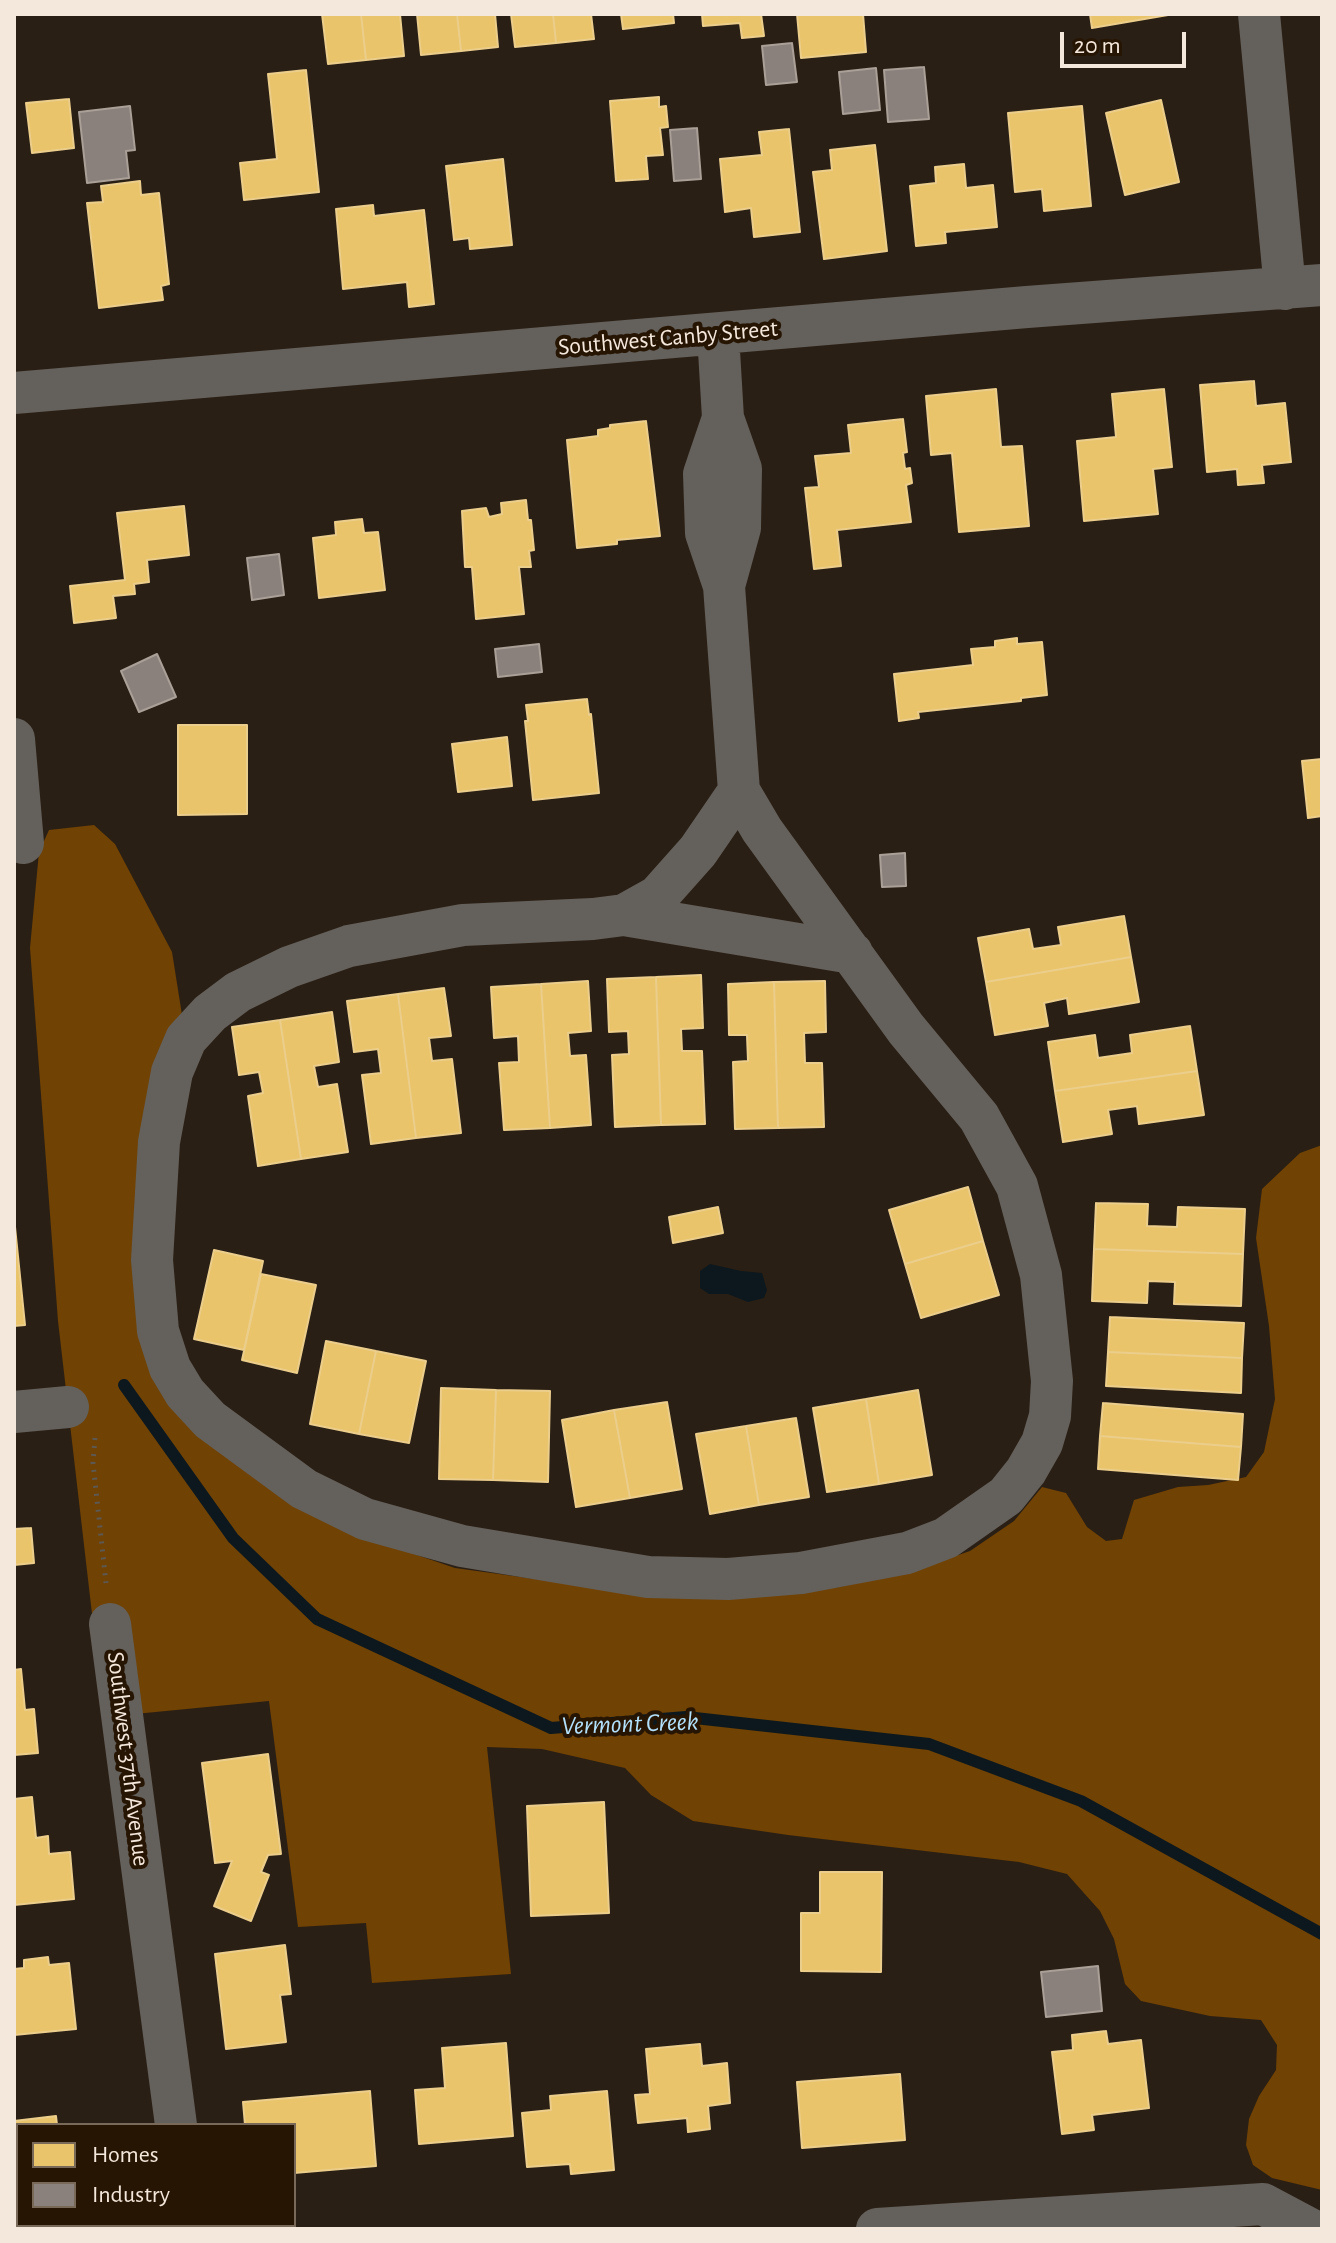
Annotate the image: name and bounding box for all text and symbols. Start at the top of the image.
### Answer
scale bar [1064,16,1190,66]
text: 20 m [1074,34,1121,58]
street label: Southwest Canby Street [557,314,779,362]
street label: Southwest 37th Avenue [101,1650,155,1868]
water label: Vermont Creek [561,1706,699,1742]
legend [16,2123,296,2227]
text: Homes [92,2143,159,2167]
text: Industry [92,2183,170,2207]

